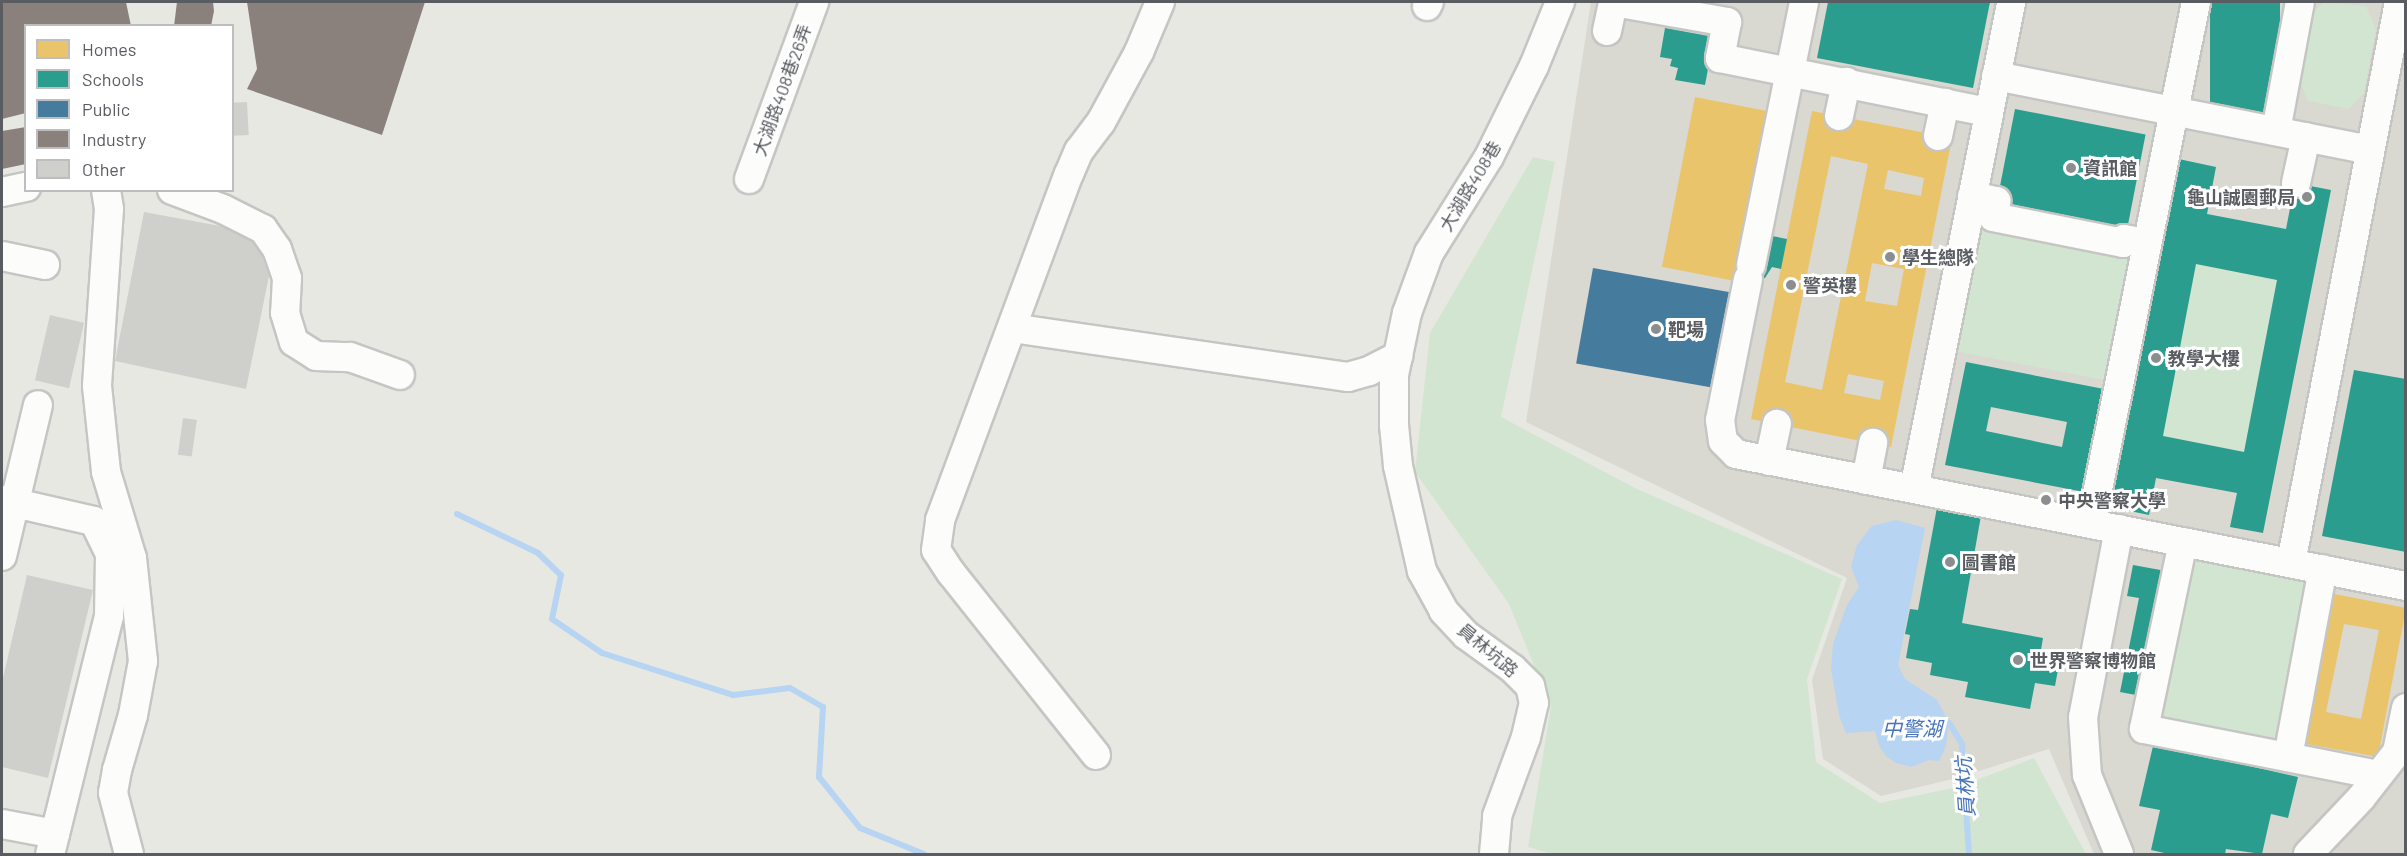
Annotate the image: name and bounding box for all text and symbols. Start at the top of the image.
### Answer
street label: 大湖路408巷26弄 [748,21,816,159]
legend [24,24,234,192]
text: Homes [82,38,136,60]
text: Schools [82,68,144,90]
text: Public [82,98,130,120]
text: Industry [82,128,146,150]
street label: 大湖路408巷 [1435,137,1505,235]
place label: 資訊館 [2083,157,2137,179]
text: Other [82,158,125,180]
marker: 資訊館 [2064,161,2078,175]
place label: 龜山誠園郵局 [2187,186,2295,208]
marker: 龜山誠園郵局 [2300,190,2314,204]
place label: 學生總隊 [1902,246,1974,268]
marker: 學生總隊 [1883,250,1897,264]
place label: 警英樓 [1803,274,1857,296]
marker: 警英樓 [1784,278,1798,292]
place label: 靶場 [1668,318,1704,340]
marker: 靶場 [1649,322,1663,336]
place label: 教學大樓 [2168,347,2240,369]
marker: 教學大樓 [2149,351,2163,365]
place label: 中央警察大學 [2058,489,2166,511]
marker: 中央警察大學 [2039,493,2053,507]
place label: 圖書館 [1962,551,2016,573]
marker: 圖書館 [1943,555,1957,569]
street label: 員林坑路 [1453,619,1523,681]
place label: 世界警察博物館 [2030,649,2156,671]
marker: 世界警察博物館 [2011,653,2025,667]
water label: 中警湖 [1882,716,1942,740]
water label: 員林坑 [1951,756,1979,818]

